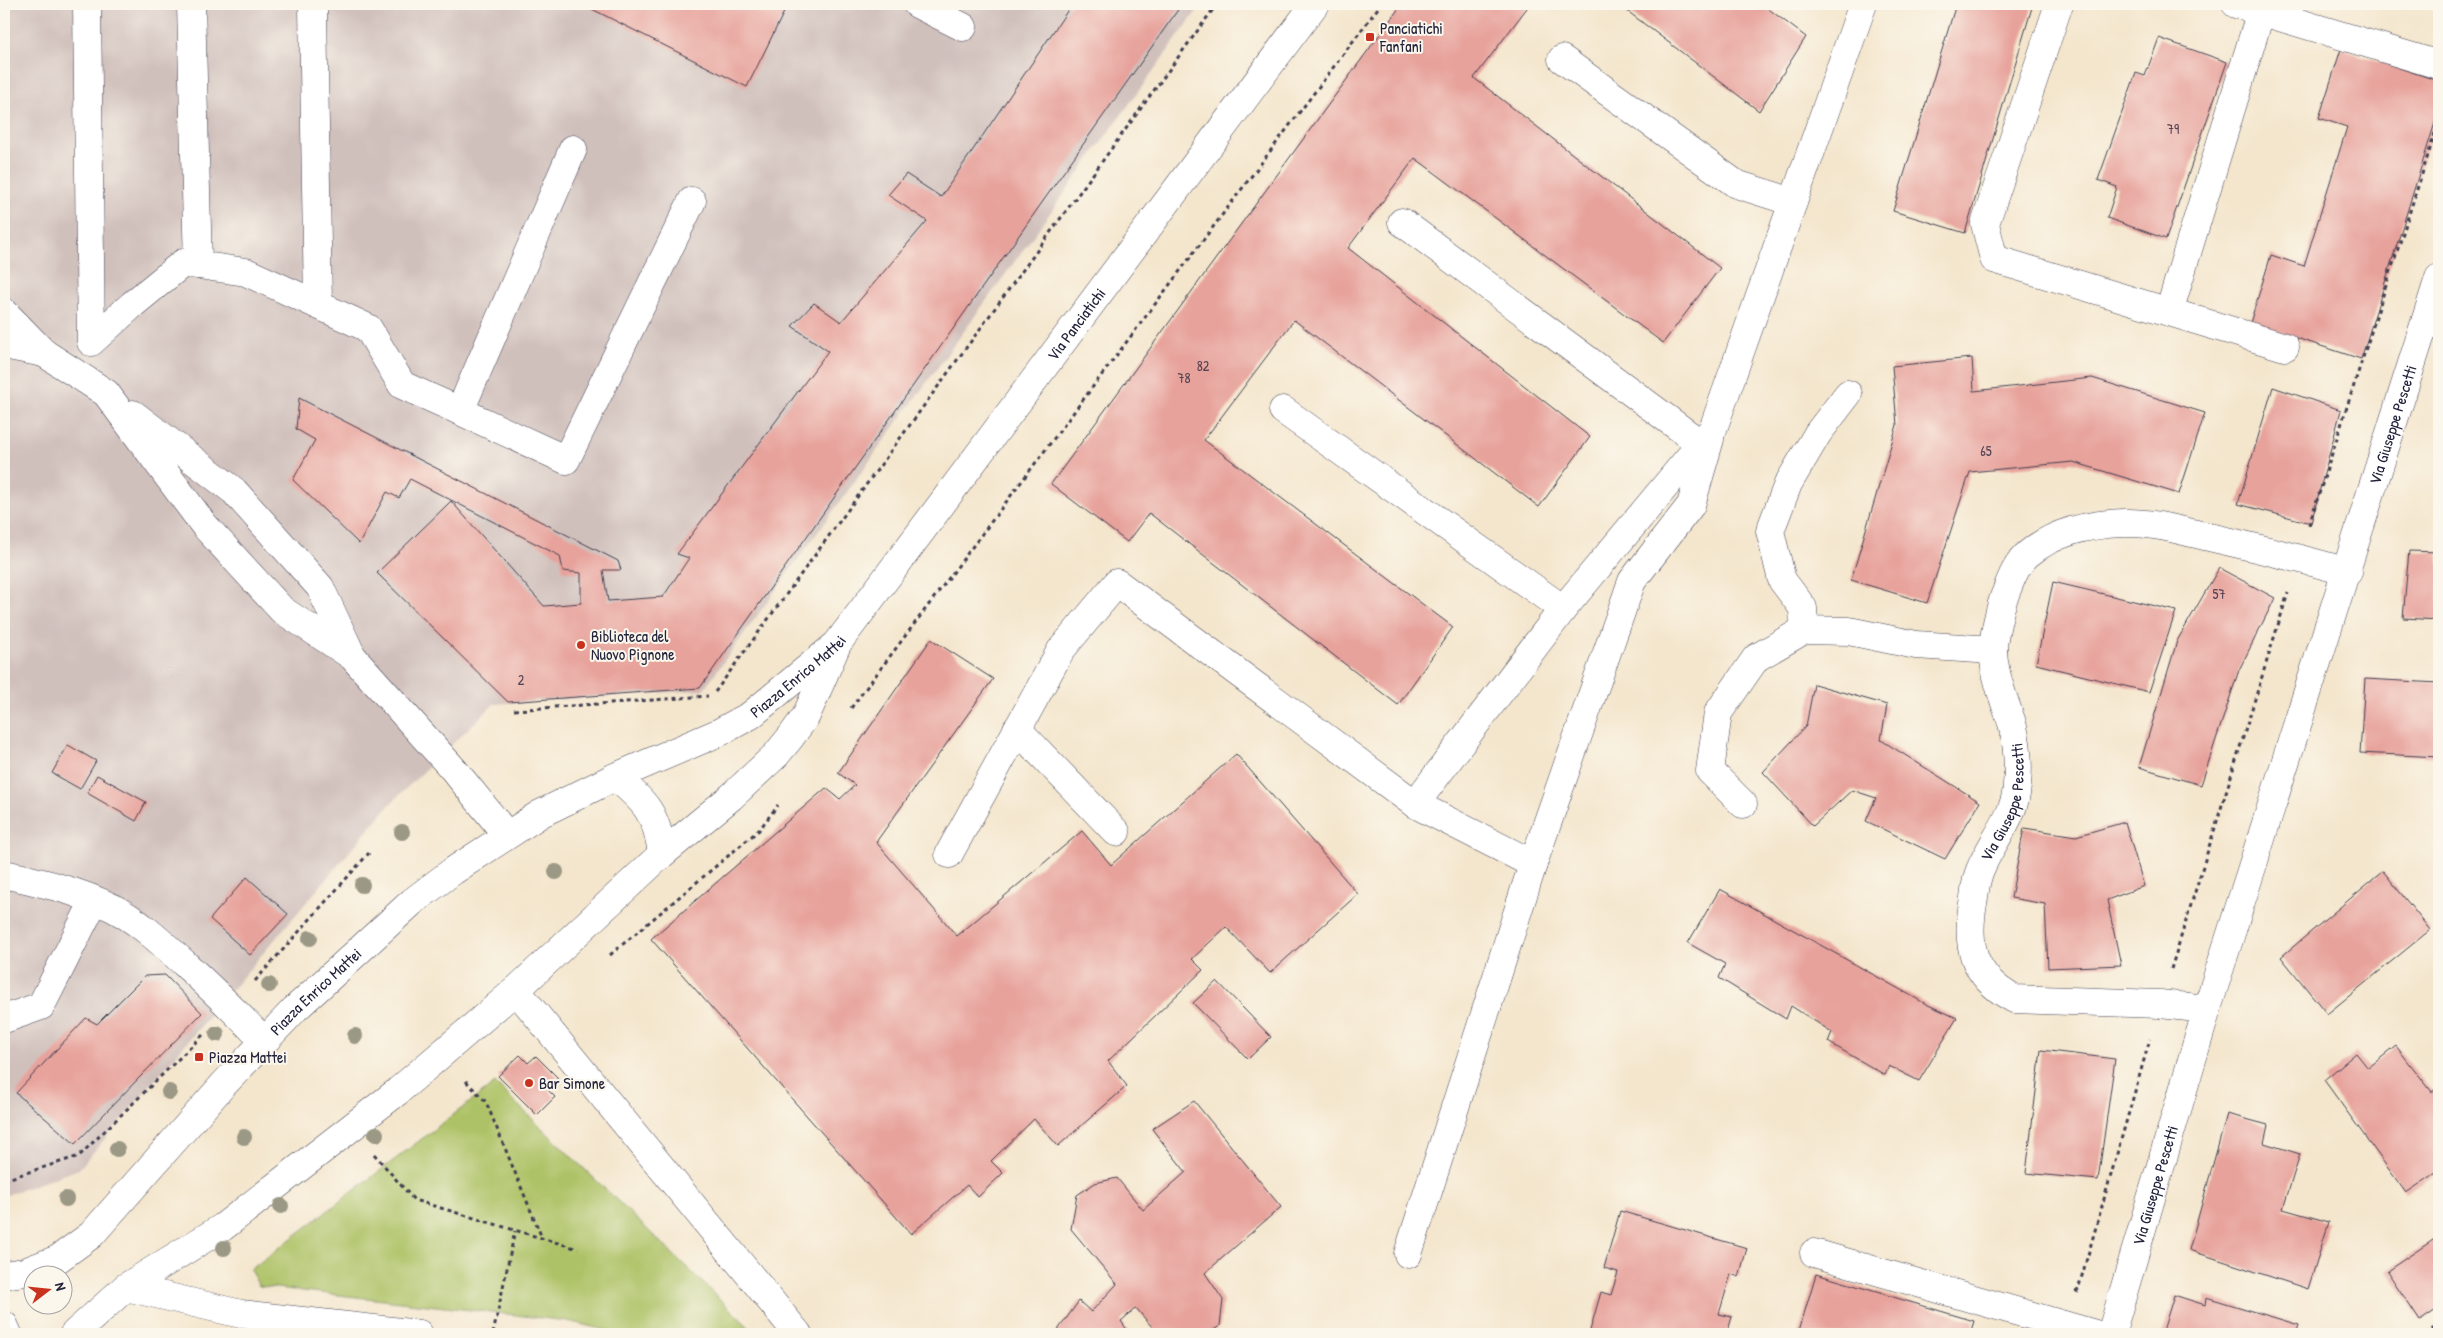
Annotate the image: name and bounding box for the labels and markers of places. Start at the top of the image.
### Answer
place label: Panciatichi Fanfani [1379,17,1443,57]
marker: Panciatichi Fanfani [1364,31,1376,43]
place label: Biblioteca del Nuovo Pignone [591,625,675,665]
marker: Biblioteca del Nuovo Pignone [575,639,587,651]
place label: Piazza Mattei [209,1046,287,1068]
marker: Piazza Mattei [193,1051,205,1063]
place label: Bar Simone [539,1072,606,1094]
marker: Bar Simone [523,1077,535,1089]

